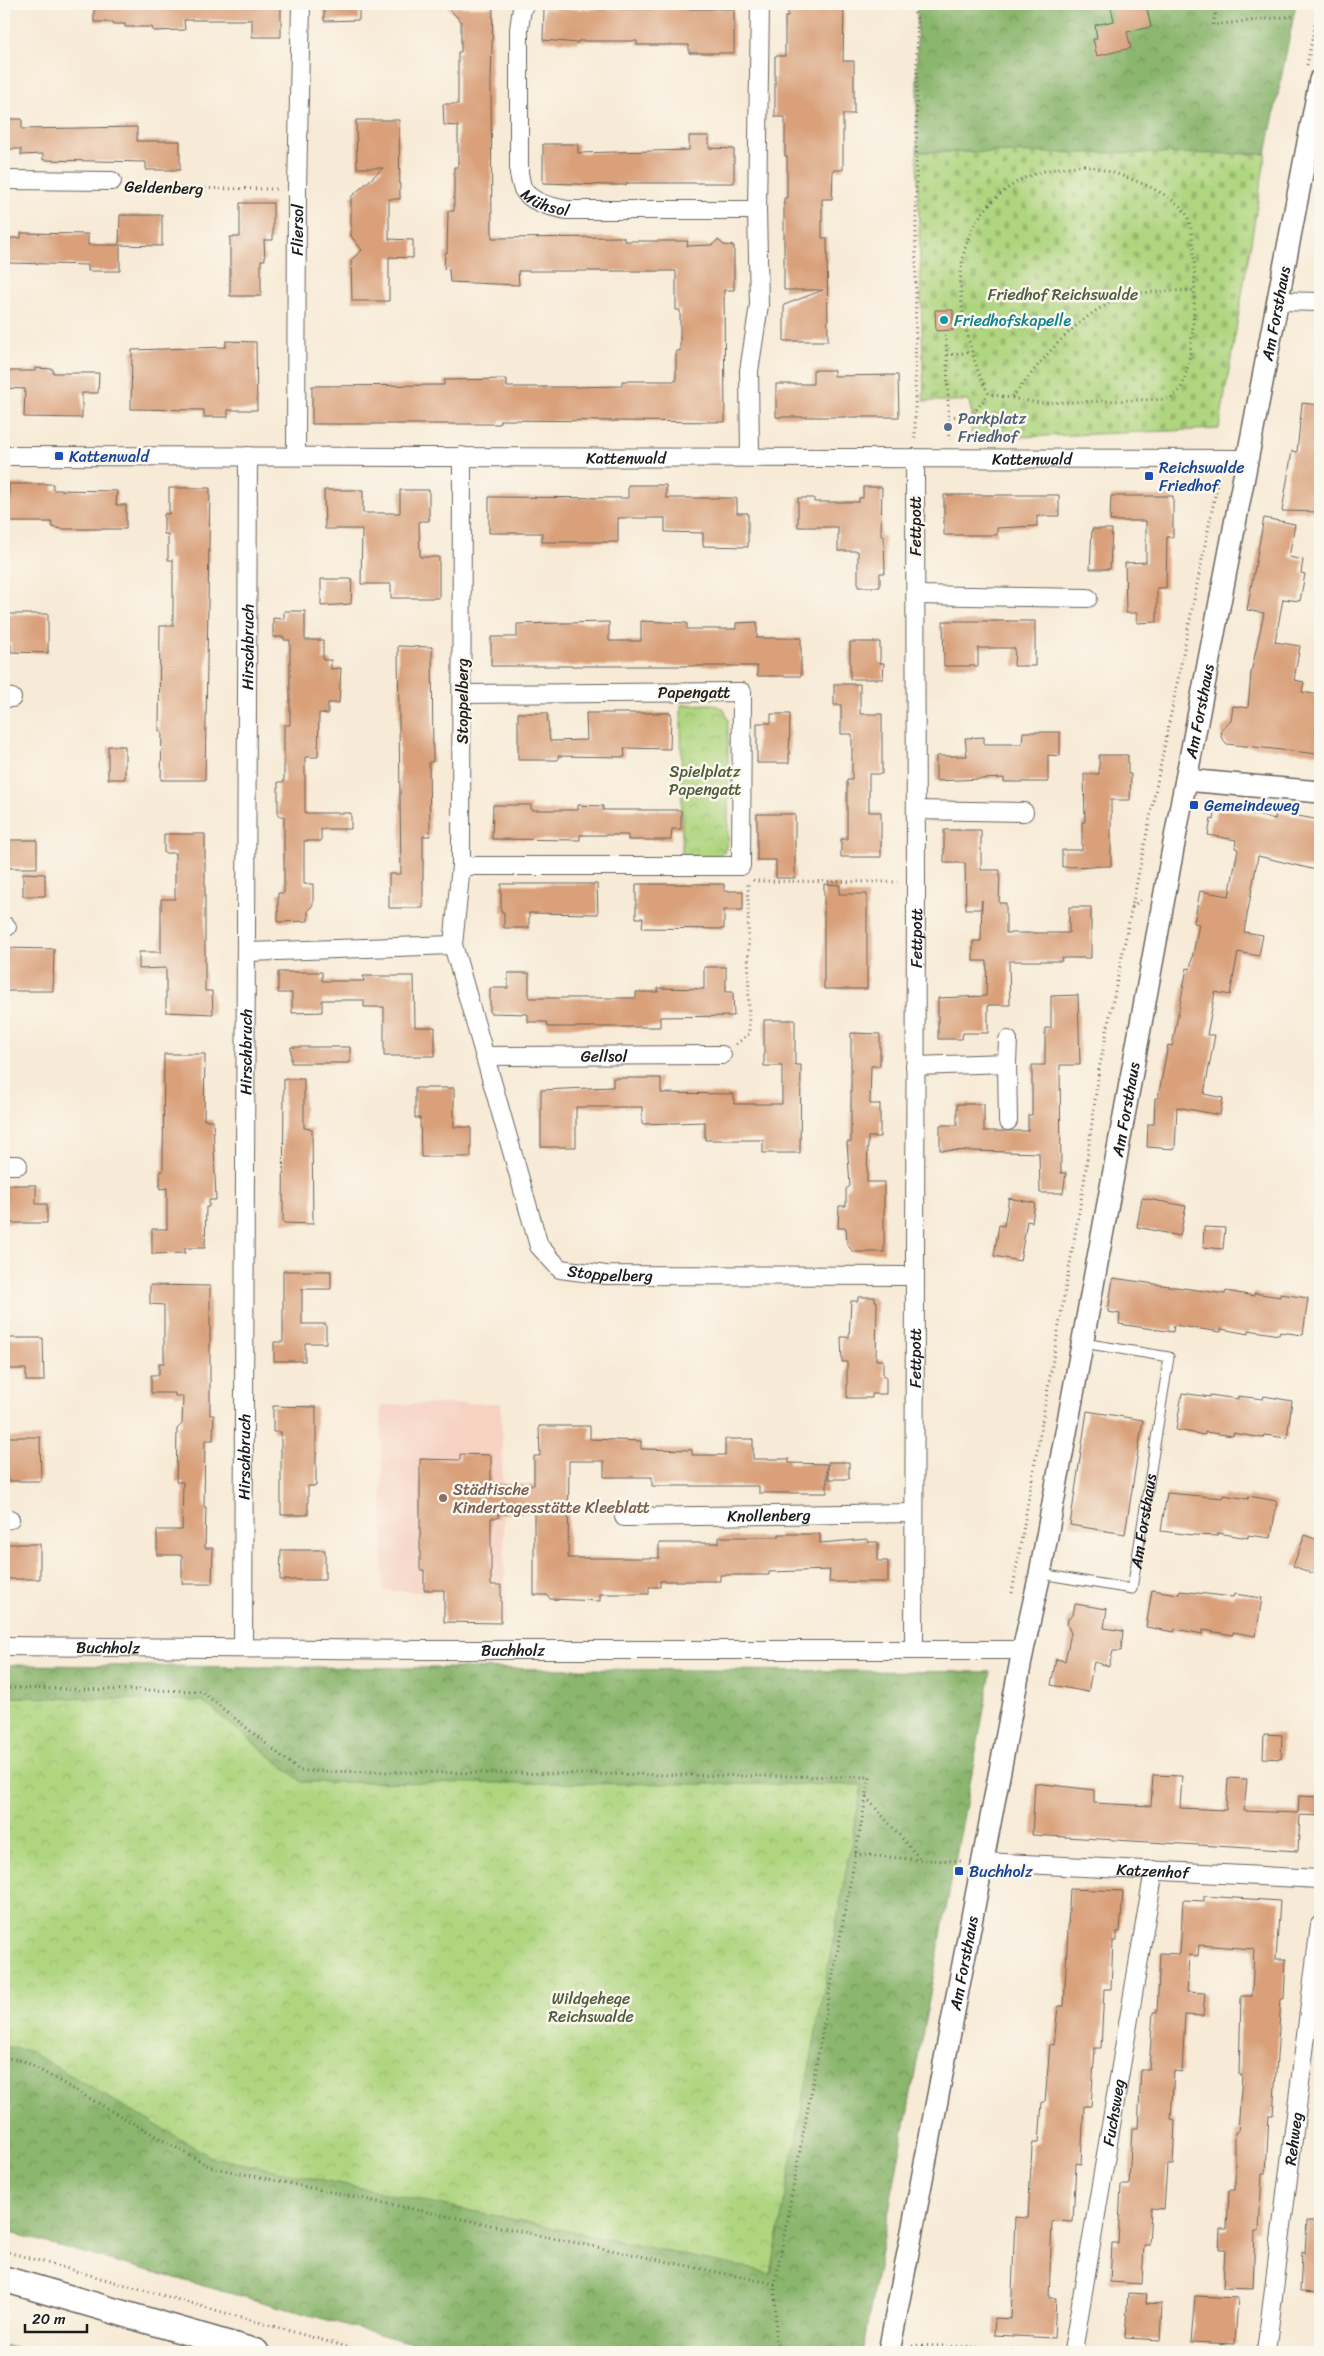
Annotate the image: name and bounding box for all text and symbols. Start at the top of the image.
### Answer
street label: Geldenberg [124,172,204,203]
street label: Mühsol [514,181,572,225]
street label: Fliersol [283,204,312,256]
street label: Am Forsthaus [1252,263,1299,364]
park label: Friedhof Reichswalde [988,280,1138,309]
place label: Friedhofskapelle [954,306,1071,335]
marker: Friedhofskapelle [938,314,950,326]
place label: Parkplatz Friedhof [958,404,1027,451]
marker: Parkplatz Friedhof [942,421,954,433]
place label: Kattenwald [69,442,150,471]
street label: Kattenwald [586,443,668,473]
street label: Kattenwald [992,444,1074,474]
marker: Kattenwald [53,450,65,462]
place label: Reichswalde Friedhof [1159,453,1245,500]
marker: Reichswalde Friedhof [1143,470,1155,482]
street label: Fettpott [901,496,930,556]
street label: Hirschbruch [233,604,262,690]
street label: Stoppelberg [448,658,477,744]
street label: Am Forsthaus [1176,661,1223,762]
street label: Papengatt [658,678,730,707]
park label: Spielplatz Papengatt [669,757,741,804]
place label: Gemeindeweg [1204,791,1300,820]
marker: Gemeindeweg [1188,799,1200,811]
street label: Fettpott [902,908,931,968]
street label: Hirschbruch [231,1009,261,1095]
street label: Gellsol [581,1041,628,1071]
street label: Am Forsthaus [1103,1059,1149,1160]
street label: Stoppelberg [565,1256,653,1290]
street label: Fettpott [901,1328,930,1388]
street label: Hirschbruch [230,1414,259,1500]
street label: Am Forsthaus [1121,1471,1165,1572]
place label: Städtische Kindertagesstätte Kleeblatt [453,1475,650,1522]
marker: Städtische Kindertagesstätte Kleeblatt [437,1492,449,1504]
street label: Knollenberg [727,1500,811,1531]
street label: Buchholz [76,1633,140,1662]
street label: Buchholz [481,1636,545,1665]
street label: Katzenhof [1116,1855,1192,1887]
place label: Buchholz [969,1857,1033,1886]
marker: Buchholz [953,1865,965,1877]
street label: Am Forsthaus [940,1913,987,2014]
park label: Wildgehege Reichswalde [548,1984,634,2031]
street label: Fuchsweg [1094,2077,1134,2148]
street label: Rehweg [1276,2110,1311,2167]
scale bar [25,2301,88,2333]
text: 20 m [32,2306,66,2332]

